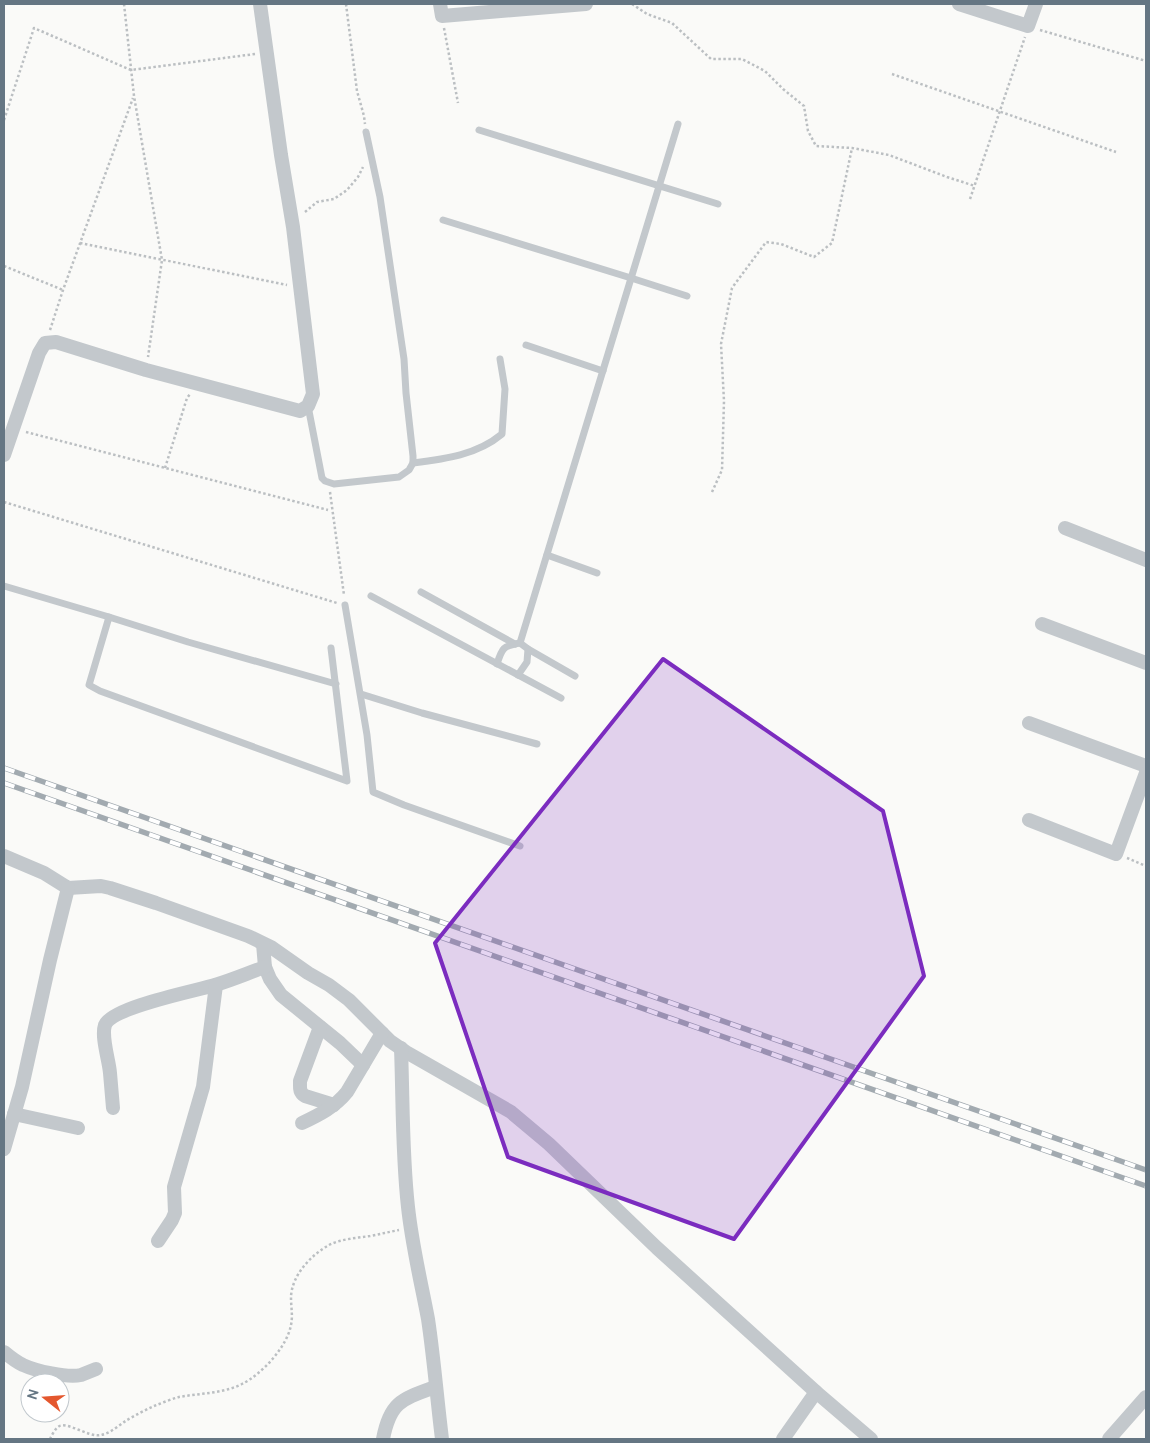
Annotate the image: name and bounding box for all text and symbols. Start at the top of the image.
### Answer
north arrow [20,1373,70,1423]
text: N [24,1387,44,1402]

